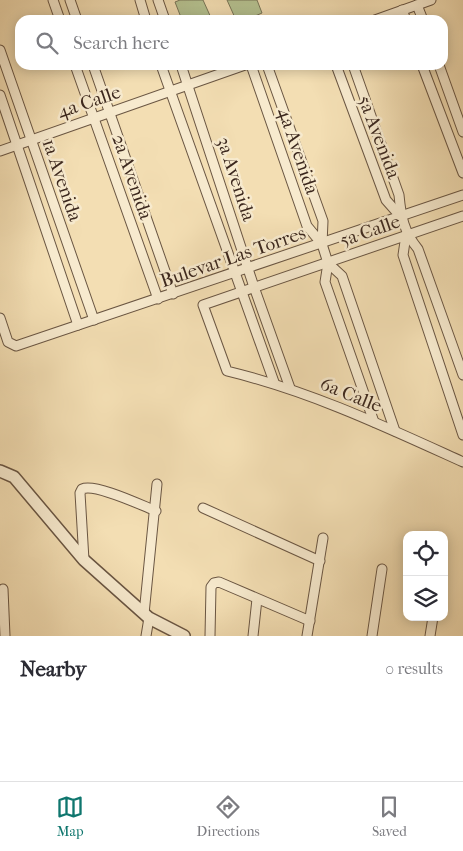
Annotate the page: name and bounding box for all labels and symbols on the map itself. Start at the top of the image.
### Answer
street label: 4a Calle [54,81,124,123]
street label: 5a Avenida [353,92,405,182]
street label: 4a Avenida [273,105,323,197]
street label: 2a Avenida [107,131,157,223]
street label: 3a Avenida [212,134,260,224]
street label: 1a Avenida [38,136,86,224]
street label: 5a Calle [337,210,403,252]
street label: Bulevar Las Torres [158,222,308,292]
street label: 6a Calle [317,373,385,417]

